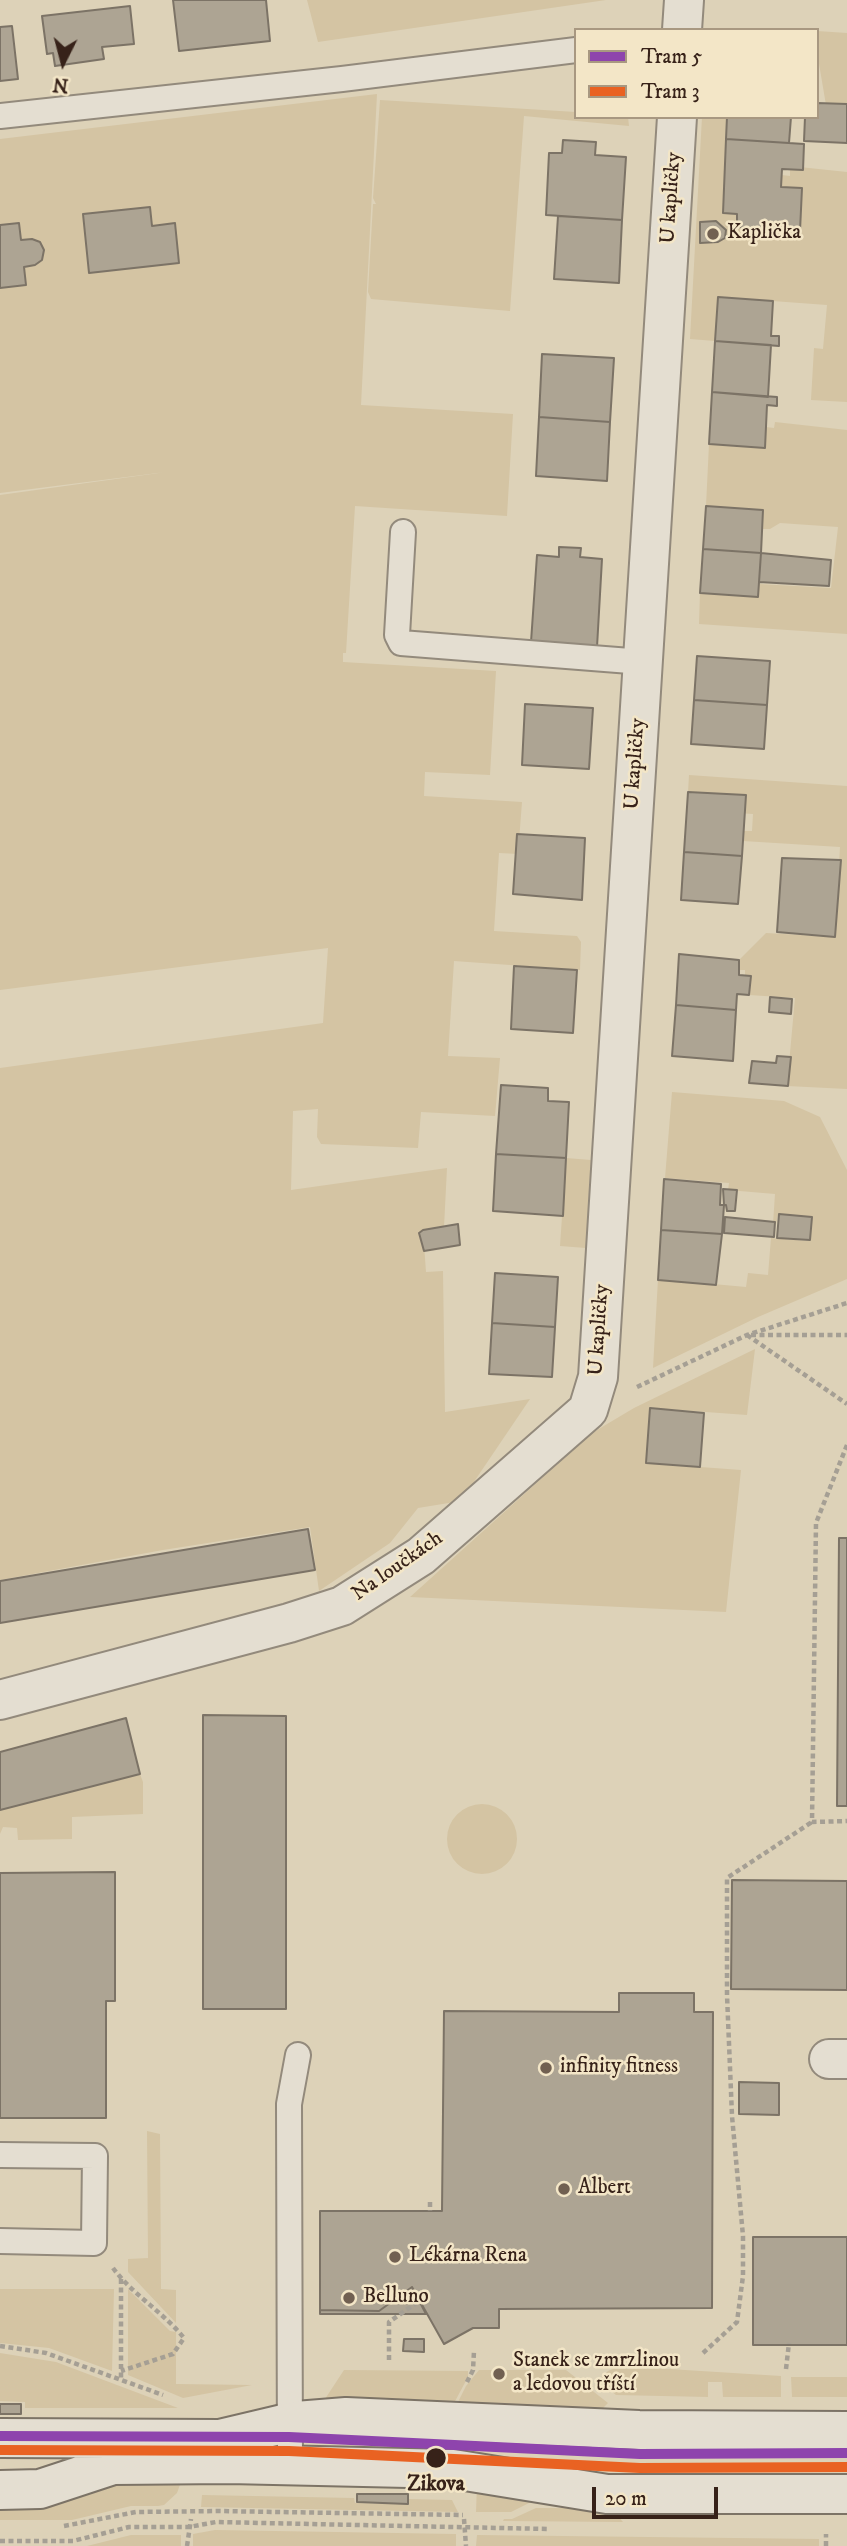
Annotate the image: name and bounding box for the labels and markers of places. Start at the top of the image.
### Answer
place label: Kaplička [727,221,801,247]
marker: Kaplička [705,226,721,242]
place label: infinity fitness [560,2055,678,2081]
marker: infinity fitness [538,2060,554,2076]
place label: Albert [578,2176,631,2202]
marker: Albert [556,2181,572,2197]
place label: Lékárna Rena [409,2244,527,2270]
marker: Lékárna Rena [387,2249,403,2265]
place label: Belluno [363,2285,429,2311]
marker: Belluno [341,2290,357,2306]
place label: Stanek se zmrzlinou a ledovou tříští [513,2349,679,2399]
marker: Stanek se zmrzlinou a ledovou tříští [491,2366,507,2382]
marker: Zikova [424,2446,448,2470]
place label: Zikova [407,2473,465,2499]

